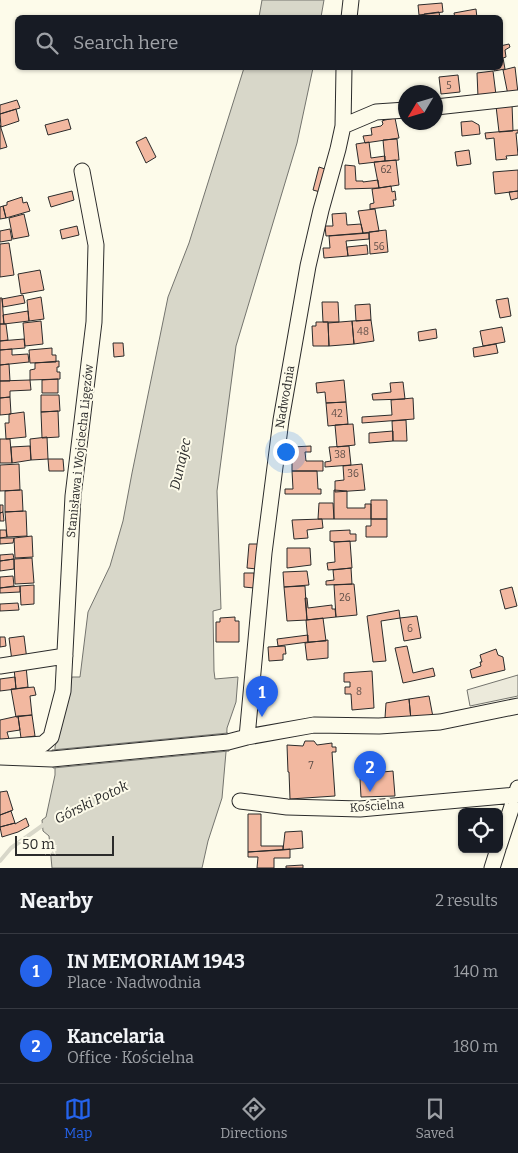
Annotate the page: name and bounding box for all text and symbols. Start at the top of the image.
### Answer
search box [15,15,503,70]
icon: search [33,29,61,57]
text: Search here [73,31,178,54]
house number: 5 [446,80,452,92]
north arrow [398,85,443,130]
house number: 62 [380,164,392,176]
house number: 56 [373,241,385,253]
house number: 48 [357,326,369,338]
street label: Stanisława i Wojciecha Ligęzów [64,363,96,539]
street label: Nadwodnia [273,364,298,430]
house number: 42 [331,408,343,420]
water label: Dunajec [166,436,195,492]
your location [273,439,299,465]
house number: 38 [334,449,346,461]
house number: 36 [347,468,359,480]
house number: 26 [339,592,351,604]
house number: 6 [407,623,413,635]
pin: 1 [246,676,278,717]
house number: 8 [356,686,362,698]
pin: 2 [354,751,386,792]
house number: 7 [308,760,314,772]
water label: Górski Potok [52,777,131,828]
street label: Kościelna [349,797,405,815]
map controls [458,808,503,853]
button: locate [458,808,503,853]
scale bar [15,833,114,856]
text: 50 m [22,836,55,853]
text: Nearby [20,888,93,914]
text: 2 results [435,891,498,910]
text: IN MEMORIAM 1943 [67,950,245,973]
text: 1 [33,962,39,981]
text: 140 m [453,962,498,981]
text: Place · Nadwodnia [67,973,201,992]
text: Kancelaria [67,1025,165,1048]
text: 2 [31,1037,41,1056]
text: 180 m [453,1037,498,1056]
text: Office · Kościelna [67,1048,194,1067]
tab: Map [64,1095,92,1142]
tab: Directions [220,1095,288,1142]
tab: Saved [416,1095,454,1142]

